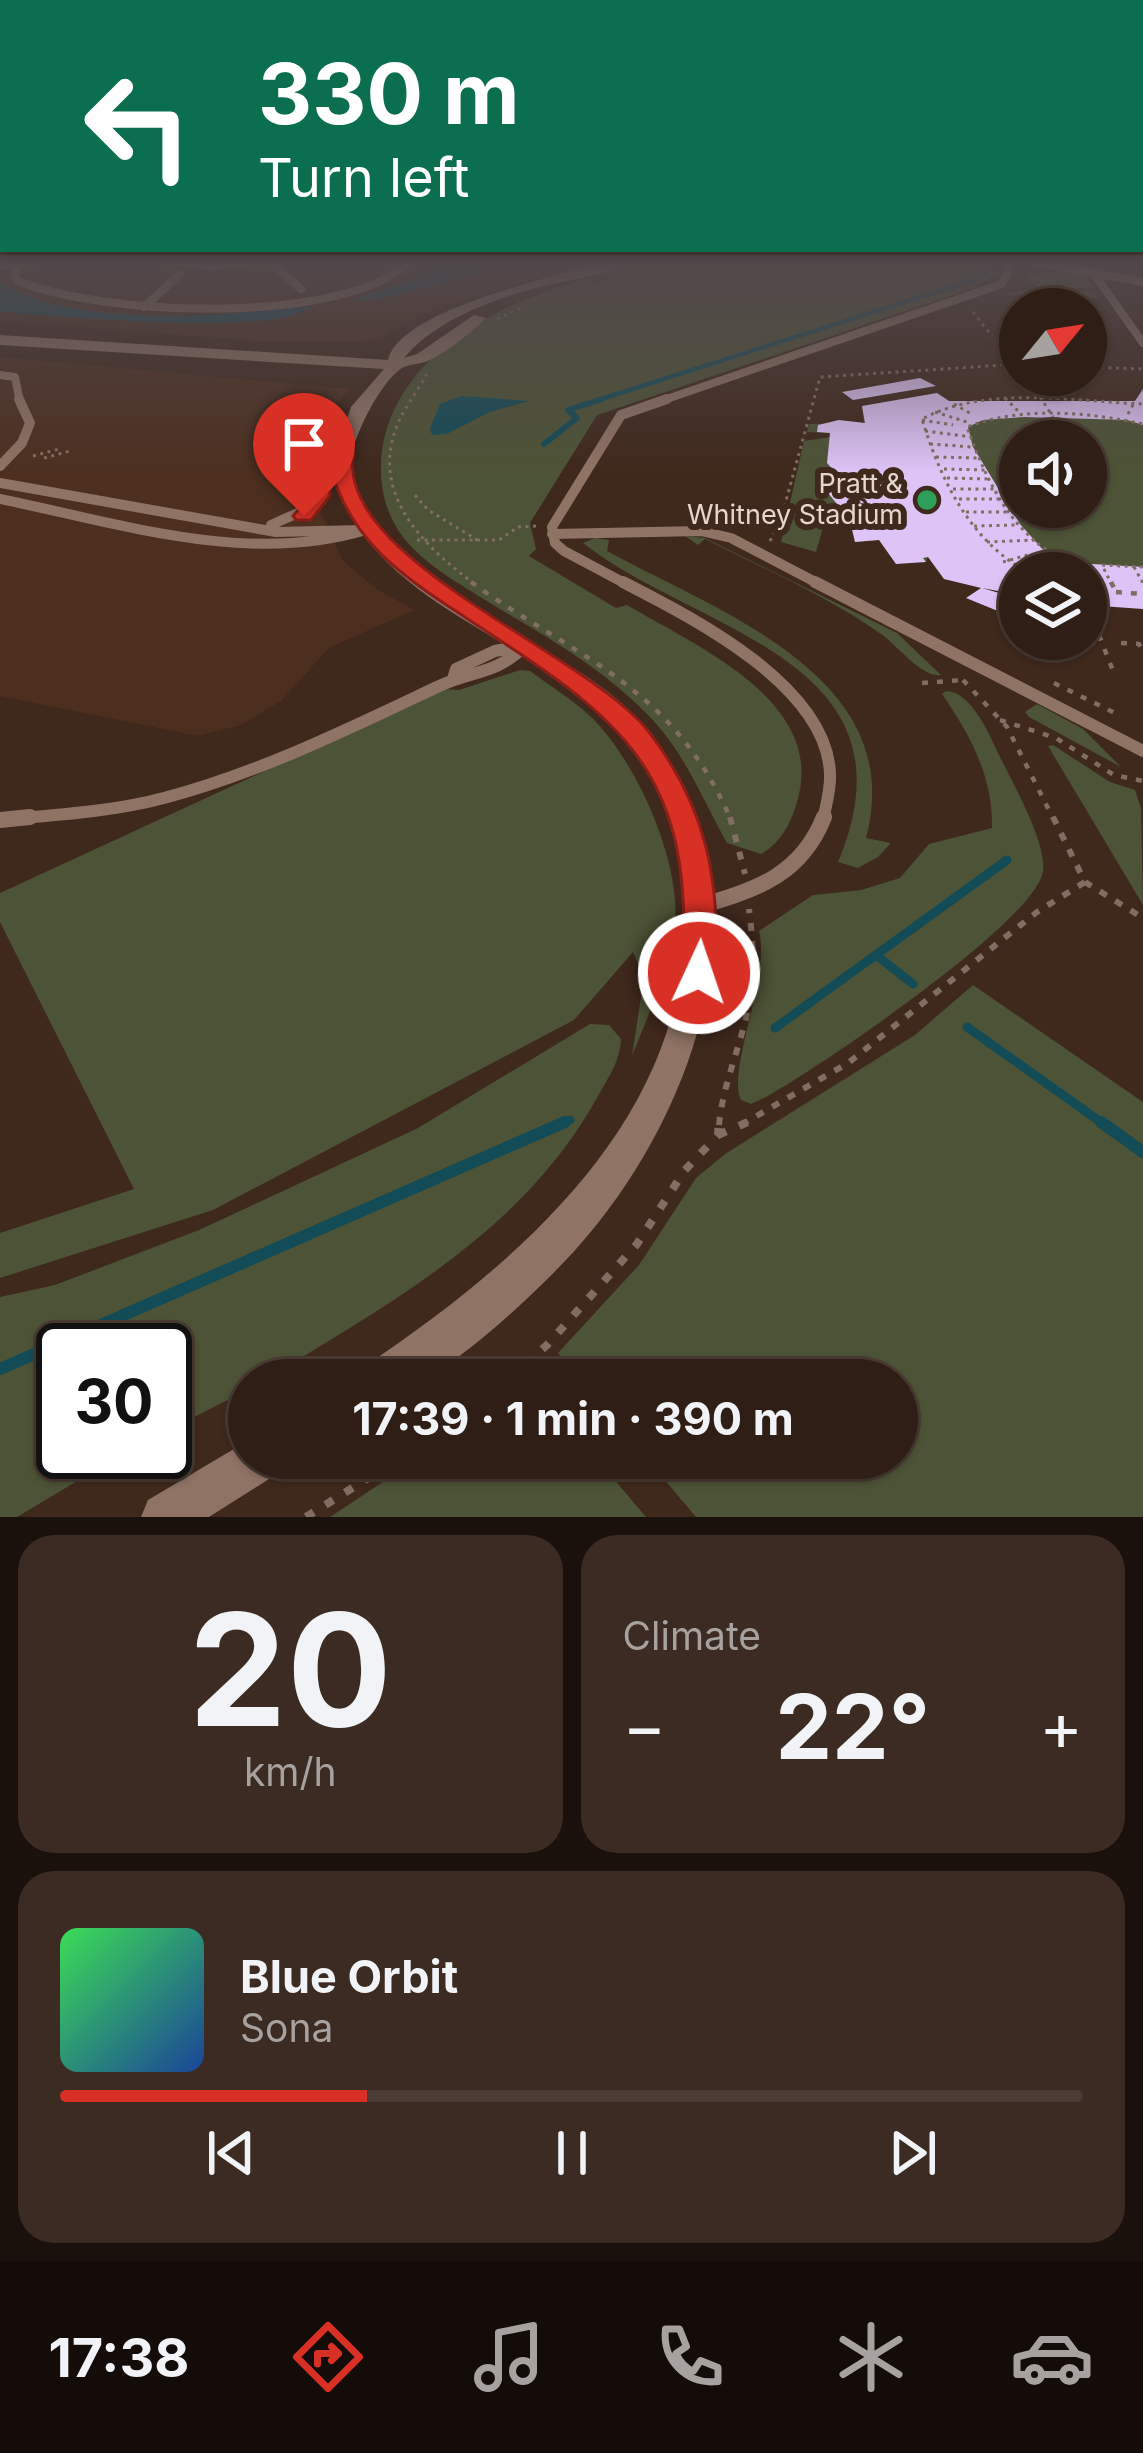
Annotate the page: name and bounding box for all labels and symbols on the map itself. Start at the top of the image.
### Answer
north arrow [999,288,1107,396]
pin [253,393,355,516]
place label: Pratt & Whitney Stadium [687,467,903,531]
marker: Pratt & Whitney Stadium [914,487,940,513]
position arrow [636,910,762,1036]
speed limit sign: 30 [36,1323,192,1479]

